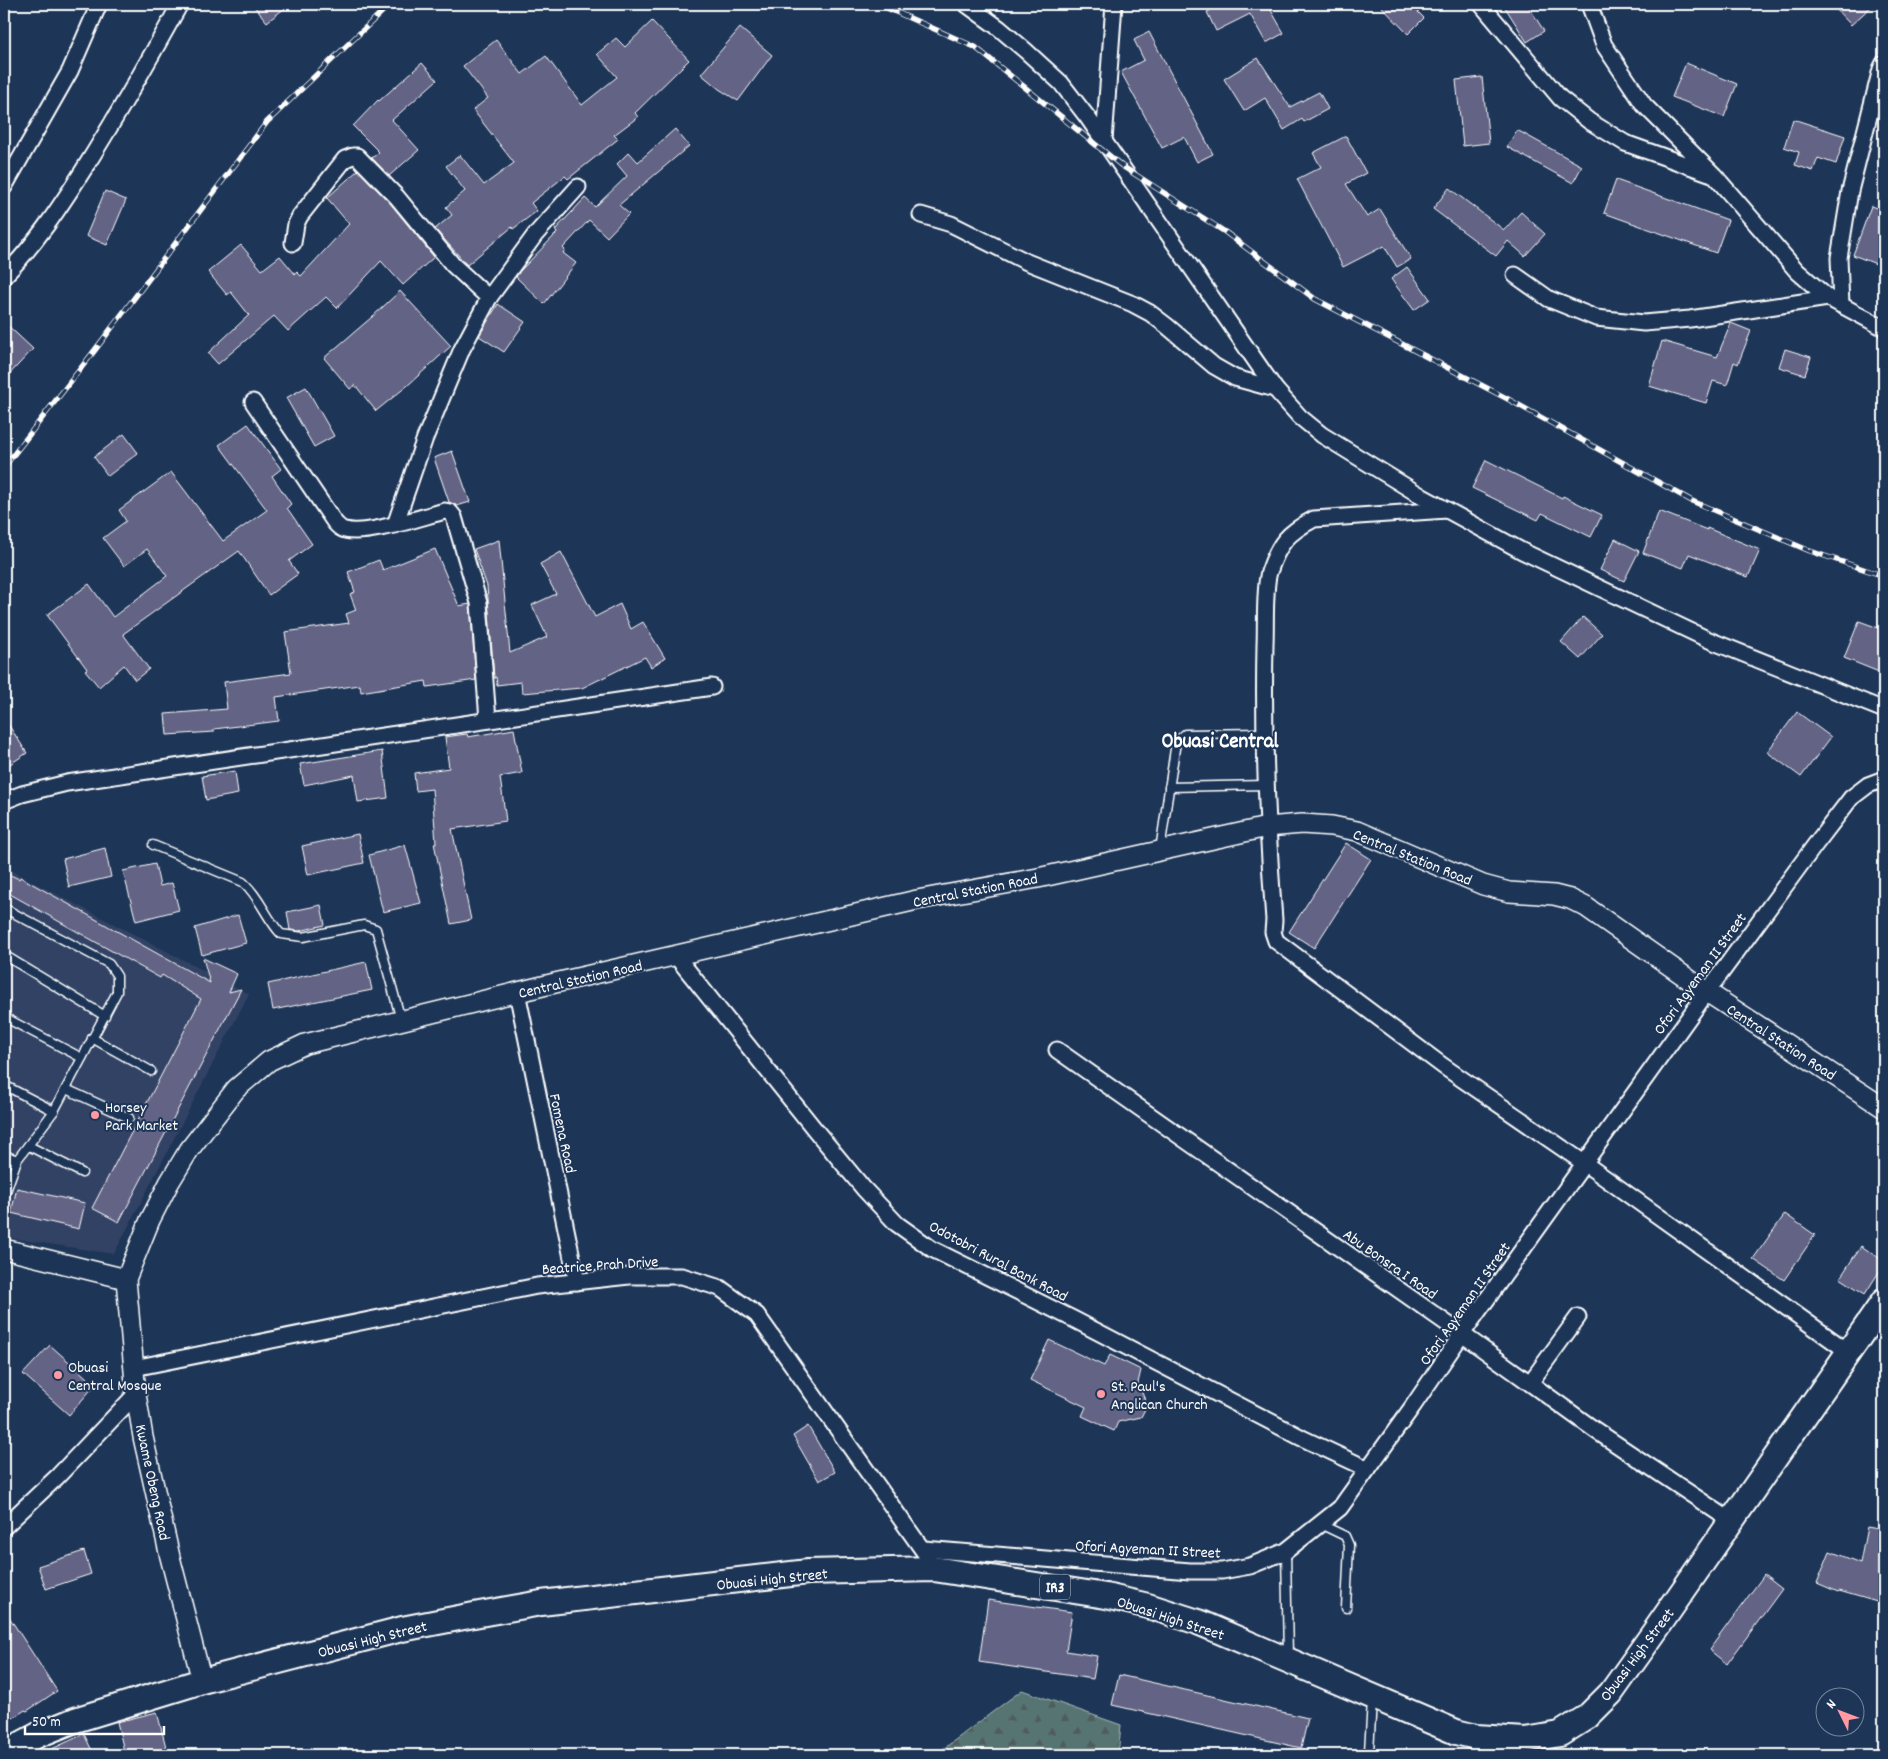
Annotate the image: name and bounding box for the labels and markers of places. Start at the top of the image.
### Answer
place label: Horsey Park Market [105,1097,178,1138]
marker: Horsey Park Market [89,1109,101,1121]
place label: Obuasi Central Mosque [68,1357,161,1398]
marker: Obuasi Central Mosque [52,1369,64,1381]
place label: St. Paul's Anglican Church [1111,1376,1208,1417]
marker: St. Paul's Anglican Church [1095,1388,1107,1400]

